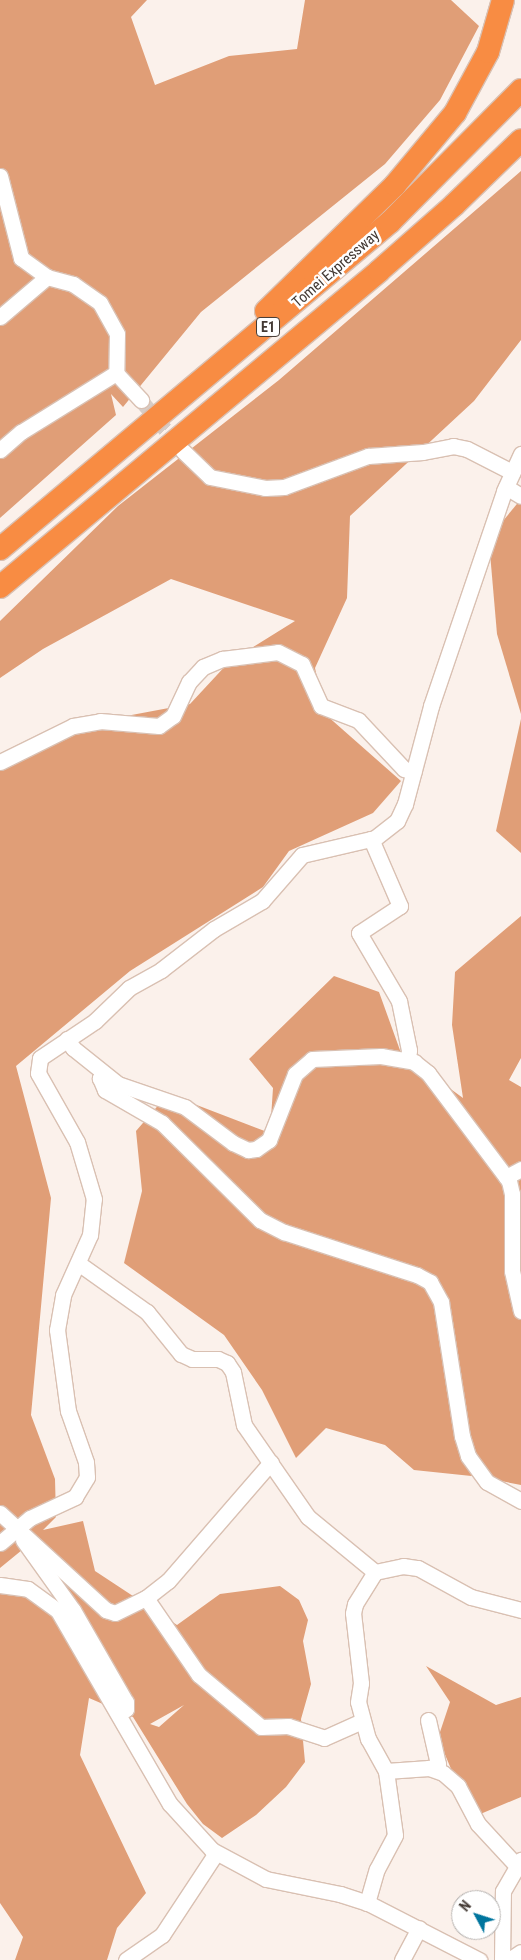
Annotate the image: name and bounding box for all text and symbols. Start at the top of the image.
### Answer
street label: Tomei Expressway [289,226,383,312]
road number: E1 [256,316,280,338]
north arrow [451,1890,501,1940]
text: N [456,1898,474,1914]

